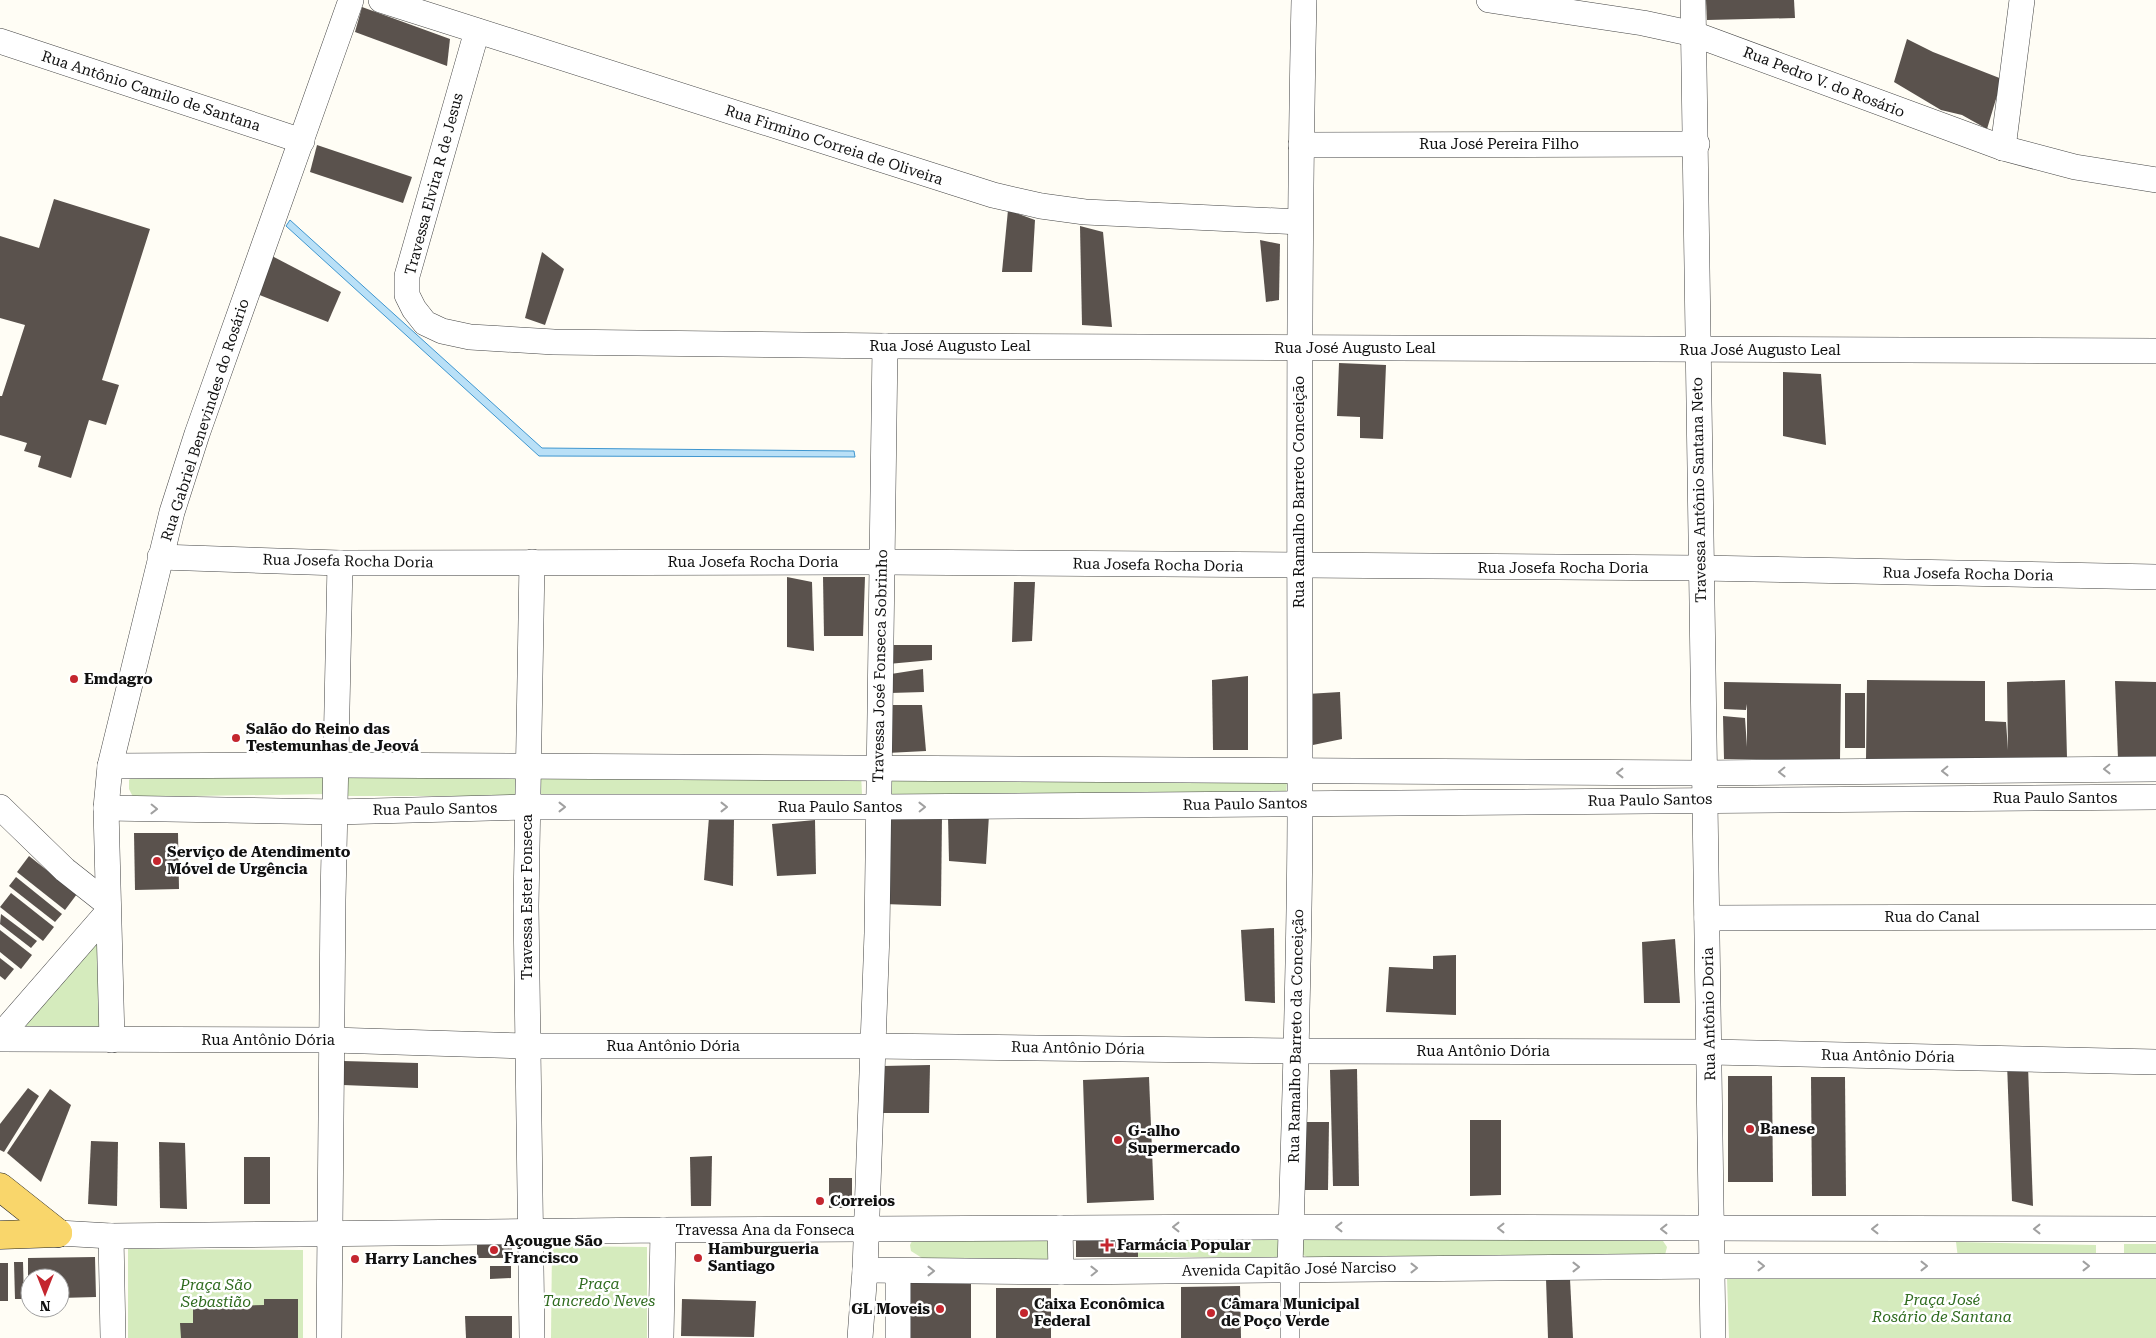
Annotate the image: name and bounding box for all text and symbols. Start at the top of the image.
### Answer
street label: Rua Pedro V. do Rosário [1741,43,1907,121]
street label: Rua Antônio Camilo de Santana [39,47,263,135]
street label: Travessa Elvira R de Jesus [401,91,467,277]
street label: Rua Firmino Correia de Oliveira [723,101,945,189]
street label: Rua José Pereira Filho [1419,135,1579,153]
street label: Rua Gabriel Benevindes do Rosário [157,296,253,544]
street label: Rua José Augusto Leal [869,337,1031,355]
street label: Rua José Augusto Leal [1274,339,1436,357]
street label: Rua José Augusto Leal [1679,341,1841,359]
street label: Rua Ramalho Barreto Conceição [1290,376,1308,608]
street label: Travessa Antônio Santana Neto [1688,377,1710,603]
street label: Travessa José Fonseca Sobrinho [869,549,891,783]
street label: Rua Josefa Rocha Doria [262,551,434,571]
street label: Rua Josefa Rocha Doria [667,553,839,571]
street label: Rua Josefa Rocha Doria [1072,555,1244,575]
street label: Rua Josefa Rocha Doria [1477,559,1649,577]
street label: Rua Josefa Rocha Doria [1882,564,2054,584]
place label: Emdagro [84,670,153,688]
marker: Emdagro [68,673,80,685]
place label: Salão do Reino das Testemunhas de Jeová [246,720,419,755]
marker: Salão do Reino das Testemunhas de Jeová [230,732,242,744]
one-way arrow [2103,764,2111,774]
one-way arrow [1941,766,1948,776]
one-way arrow [1616,767,1624,778]
one-way arrow [1778,767,1786,777]
street label: Rua Paulo Santos [1993,789,2117,807]
street label: Rua Paulo Santos [1587,790,1713,810]
street label: Rua Paulo Santos [1182,794,1308,814]
street label: Rua Paulo Santos [778,798,902,816]
street label: Rua Paulo Santos [372,799,498,819]
one-way arrow [558,802,566,812]
one-way arrow [721,802,729,812]
one-way arrow [918,802,926,812]
one-way arrow [151,804,159,814]
street label: Travessa Ester Fonseca [518,814,536,980]
place label: Serviço de Atendimento Móvel de Urgência [167,843,351,878]
marker: Serviço de Atendimento Móvel de Urgência [151,855,163,867]
street label: Rua do Canal [1884,908,1980,926]
street label: Rua Ramalho Barreto da Conceição [1285,909,1307,1163]
street label: Rua Antônio Doria [1699,947,1719,1081]
street label: Rua Antônio Dória [201,1031,335,1049]
street label: Rua Antônio Dória [606,1037,740,1055]
street label: Rua Antônio Dória [1011,1038,1145,1058]
street label: Rua Antônio Dória [1416,1042,1550,1060]
street label: Rua Antônio Dória [1821,1046,1955,1066]
place label: Banese [1760,1120,1815,1138]
place label: G-alho Supermercado [1128,1122,1241,1157]
marker: Banese [1744,1123,1756,1135]
marker: G-alho Supermercado [1112,1134,1124,1146]
place label: Correios [830,1192,895,1210]
marker: Correios [814,1195,826,1207]
street label: Travessa Ana da Fonseca [675,1221,855,1239]
one-way arrow [1172,1222,1180,1232]
one-way arrow [1334,1222,1342,1232]
one-way arrow [1497,1223,1504,1233]
one-way arrow [1659,1224,1667,1234]
one-way arrow [1871,1224,1878,1234]
one-way arrow [2033,1224,2040,1234]
place label: Açougue São Francisco [504,1232,603,1267]
place label: Farmácia Popular [1117,1236,1251,1254]
marker: Farmácia Popular [1101,1239,1113,1251]
place label: Hamburgueria Santiago [708,1240,819,1275]
marker: Açougue São Francisco [488,1244,500,1256]
place label: Harry Lanches [365,1250,477,1268]
marker: Hamburgueria Santiago [692,1252,704,1264]
marker: Harry Lanches [349,1253,361,1265]
street label: Avenida Capitão José Narciso [1182,1258,1396,1280]
one-way arrow [1758,1261,1765,1271]
one-way arrow [1920,1261,1928,1271]
one-way arrow [2082,1261,2090,1271]
one-way arrow [1573,1262,1581,1272]
one-way arrow [1410,1263,1418,1273]
one-way arrow [928,1266,936,1276]
one-way arrow [1090,1266,1098,1277]
north arrow [20,1268,70,1318]
park label: Praça Tancredo Neves [543,1275,655,1310]
park label: Praça São Sebastião [179,1276,252,1311]
park label: Praça José Rosário de Santana [1871,1291,2012,1326]
place label: Caixa Econômica Federal [1034,1295,1165,1330]
place label: Câmara Municipal de Poço Verde [1221,1295,1360,1330]
text: N [39,1298,50,1314]
place label: GL Moveis [851,1300,930,1318]
marker: GL Moveis [934,1303,946,1315]
marker: Caixa Econômica Federal [1018,1307,1030,1319]
marker: Câmara Municipal de Poço Verde [1205,1307,1217,1319]

